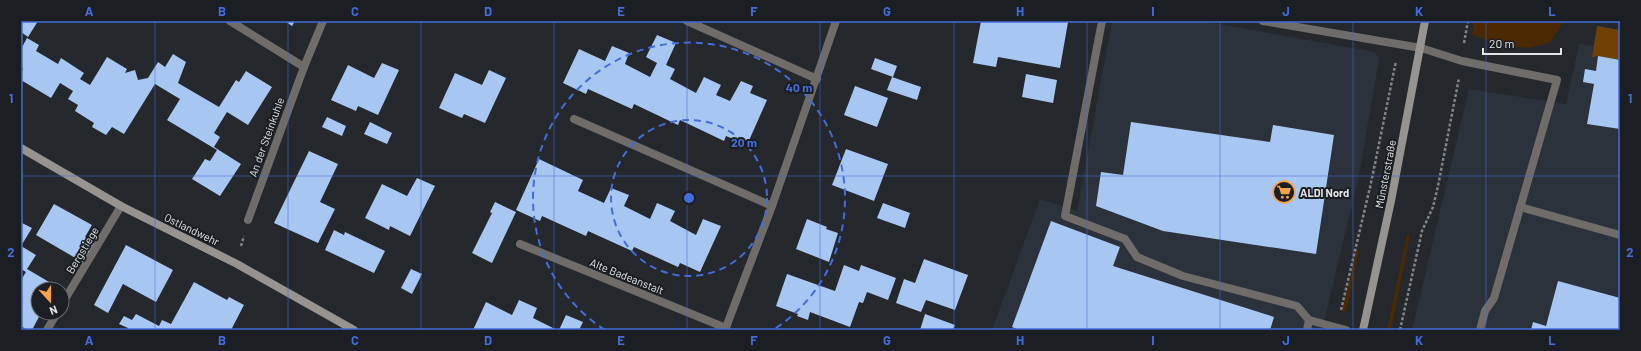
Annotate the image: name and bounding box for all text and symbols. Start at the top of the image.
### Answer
text: A [85,3,94,19]
text: B [218,3,226,19]
text: C [351,3,359,19]
text: D [484,3,492,19]
text: E [617,3,625,19]
text: F [750,3,758,19]
text: G [883,3,891,19]
text: H [1016,3,1024,19]
text: I [1151,3,1155,19]
text: J [1282,3,1290,19]
text: K [1415,3,1423,19]
text: L [1548,3,1556,19]
scale bar [1483,30,1561,56]
text: 20 m [1489,36,1515,50]
text: 40 m [786,80,812,94]
text: 1 [9,90,13,106]
text: 1 [1628,90,1632,106]
street label: An der Steinkuhle [246,95,286,178]
text: 20 m [731,135,757,149]
street label: Münsterstraße [1372,138,1398,209]
supermarket icon: ALDI Nord [1271,179,1297,205]
place label: ALDI Nord [1300,186,1349,199]
centre of rings [682,191,696,205]
street label: Ostlandwehr [162,210,222,248]
street label: Bergstiege [63,224,101,276]
text: 2 [7,244,15,260]
text: 2 [1626,244,1634,260]
street label: Alte Badeanstalt [588,255,666,297]
north arrow [30,281,70,321]
text: N [48,303,60,318]
text: A [85,332,94,348]
text: B [218,332,226,348]
text: C [351,332,359,348]
text: D [484,332,492,348]
text: E [617,332,625,348]
text: F [750,332,758,348]
text: G [883,332,891,348]
text: H [1016,332,1024,348]
text: I [1151,332,1155,348]
text: J [1282,332,1290,348]
text: K [1415,332,1423,348]
text: L [1548,332,1556,348]

